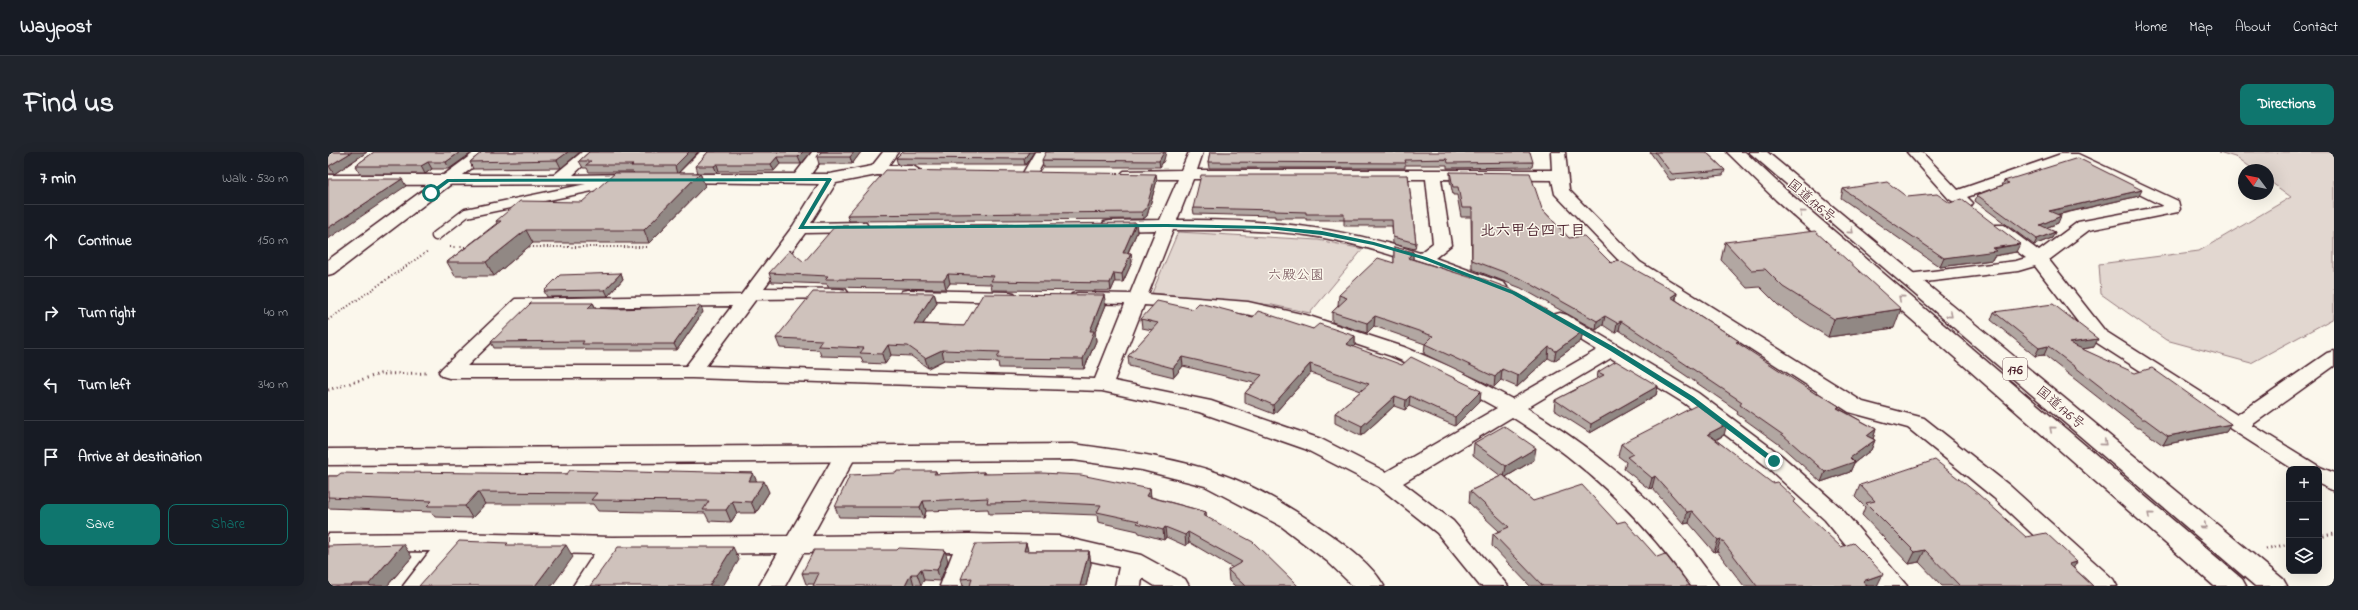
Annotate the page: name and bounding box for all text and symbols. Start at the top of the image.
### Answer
text: Waypost [20,14,92,41]
text: Home [2135,17,2167,38]
text: Map [2189,17,2213,38]
text: About [2235,17,2271,38]
text: Contact [2293,17,2338,38]
text: Find us [24,84,114,125]
button: Directions [2240,84,2334,125]
north arrow [2238,164,2274,200]
text: 7 min [40,166,76,191]
text: Walk · 530 m [222,169,288,188]
street label: 国道176号 [1782,174,1840,228]
route start [422,184,440,202]
one-way arrow [1800,211,1807,218]
district label: 北六甲台四丁目 [1480,220,1586,242]
one-way arrow [1846,227,1853,234]
icon: ahead [40,230,62,252]
text: Continue [78,230,132,252]
text: 150 m [257,231,288,250]
park label: 六殿公園 [1268,265,1324,286]
one-way arrow [1898,296,1905,303]
icon: right [40,302,62,324]
text: Turn right [78,302,136,324]
text: 40 m [264,303,288,322]
one-way arrow [1946,310,1953,317]
road number: 176 [2003,358,2027,380]
icon: left [40,374,62,396]
text: Turn left [78,374,131,396]
text: 340 m [258,375,288,394]
street label: 国道176号 [2031,381,2089,435]
one-way arrow [2049,427,2056,434]
one-way arrow [2099,438,2107,445]
icon: arrive [40,446,62,468]
text: Arrive at destination [78,446,202,468]
route end [1765,452,1783,470]
map controls [2286,466,2322,574]
button: + [2286,466,2322,502]
button: − [2286,502,2322,538]
button: Save [40,504,160,545]
button: Share [168,504,288,545]
one-way arrow [2147,512,2154,519]
one-way arrow [2199,521,2207,528]
button: layers [2286,538,2322,574]

